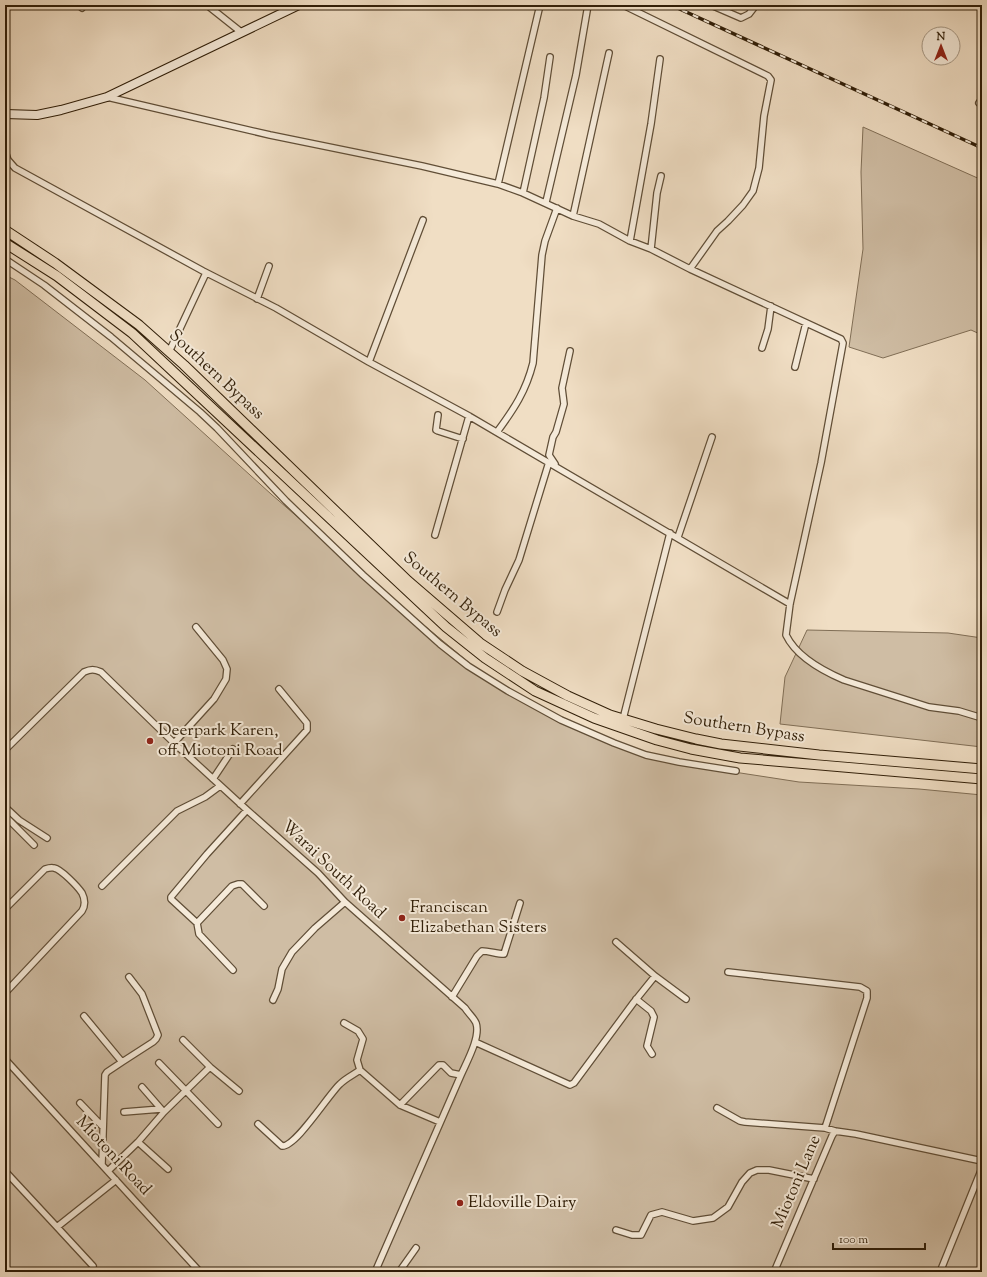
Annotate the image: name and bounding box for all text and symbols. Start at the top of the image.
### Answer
north arrow [921,26,961,66]
text: N [936,29,946,45]
street label: Southern Bypass [163,324,269,426]
street label: Southern Bypass [397,546,507,644]
street label: Southern Bypass [682,707,807,749]
place label: Deerpark Karen, off Miotoni Road [158,719,283,763]
marker: Deerpark Karen, off Miotoni Road [145,736,155,746]
street label: Warai South Road [275,815,391,925]
place label: Franciscan Elizabethan Sisters [410,896,547,940]
marker: Franciscan Elizabethan Sisters [397,913,407,923]
street label: Miotoni Road [70,1111,157,1202]
street label: Miotoni Lane [767,1132,827,1232]
place label: Eldoville Dairy [468,1191,577,1215]
marker: Eldoville Dairy [455,1198,465,1208]
scale bar [833,1225,925,1251]
text: 100 m [839,1231,868,1249]

